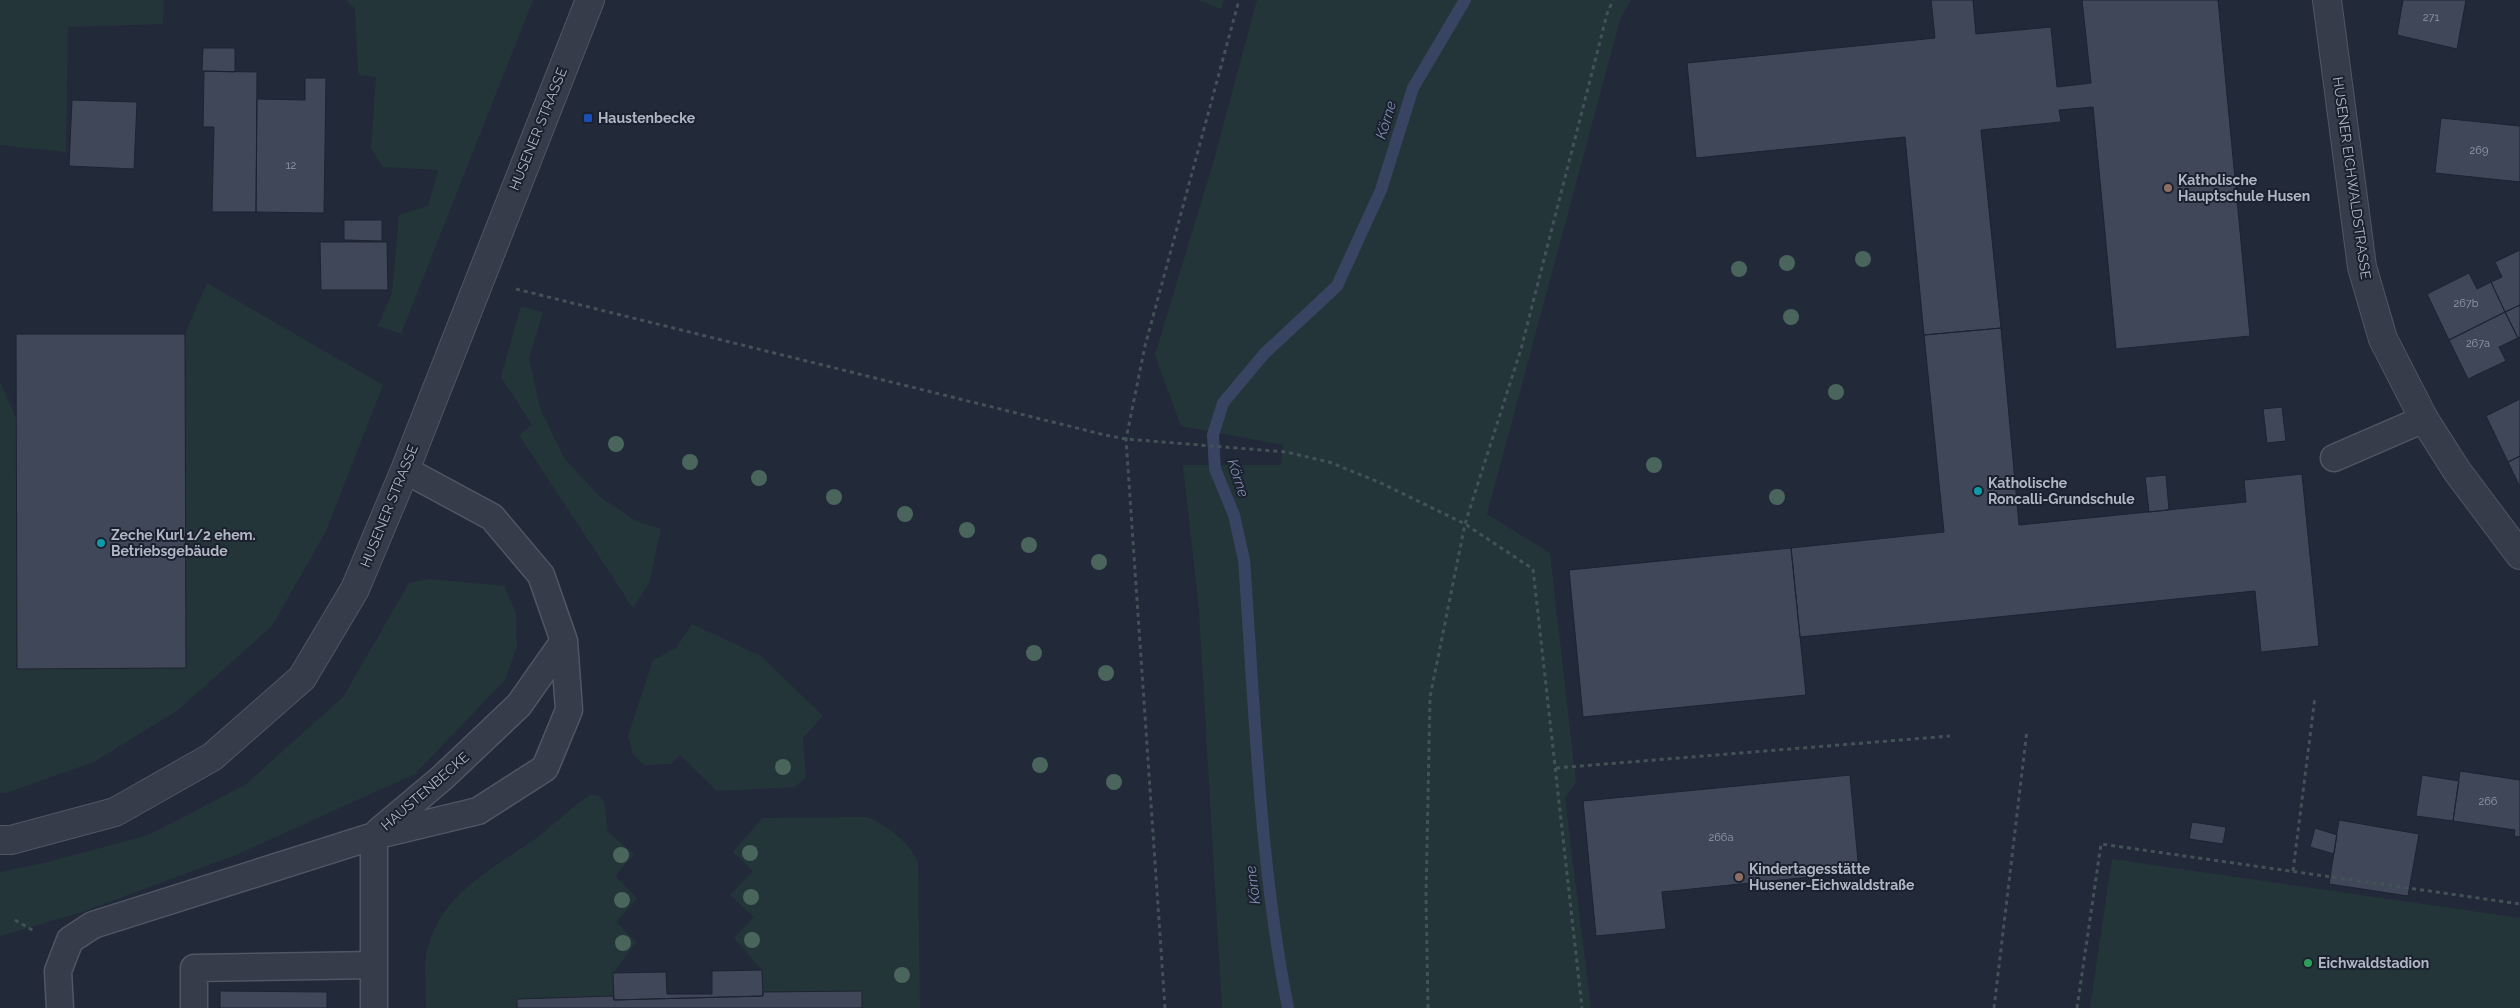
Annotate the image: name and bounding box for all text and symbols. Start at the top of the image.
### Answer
house number: 271 [2423,11,2439,24]
street label: HUSENER STRASSE [506,65,570,193]
street label: HUSENER EICHWALDSTRASSE [2330,76,2374,280]
water label: Körne [1372,99,1400,141]
place label: Haustenbecke [598,110,696,126]
marker: Haustenbecke [582,112,594,124]
house number: 269 [2470,144,2488,157]
house number: 12 [286,159,296,172]
place label: Katholische Hauptschule Husen [2178,172,2310,204]
marker: Katholische Hauptschule Husen [2162,182,2174,194]
house number: 267b [2453,297,2479,310]
house number: 267a [2466,337,2490,350]
street label: HUSENER STRASSE [357,442,421,570]
water label: Körne [1223,457,1253,499]
place label: Katholische Roncalli-Grundschule [1988,475,2135,507]
marker: Katholische Roncalli-Grundschule [1972,485,1984,497]
place label: Zeche Kurl 1/2 ehem. Betriebsgebäude [111,527,256,559]
marker: Zeche Kurl 1/2 ehem. Betriebsgebäude [95,537,107,549]
street label: HAUSTENBECKE [378,749,472,833]
house number: 266 [2479,795,2498,808]
house number: 266a [1709,831,1734,844]
place label: Kindertagesstätte Husener-Eichwaldstraße [1749,861,1915,893]
water label: Körne [1242,865,1264,905]
marker: Kindertagesstätte Husener-Eichwaldstraße [1733,871,1745,883]
place label: Eichwaldstadion [2318,955,2429,971]
marker: Eichwaldstadion [2302,957,2314,969]

